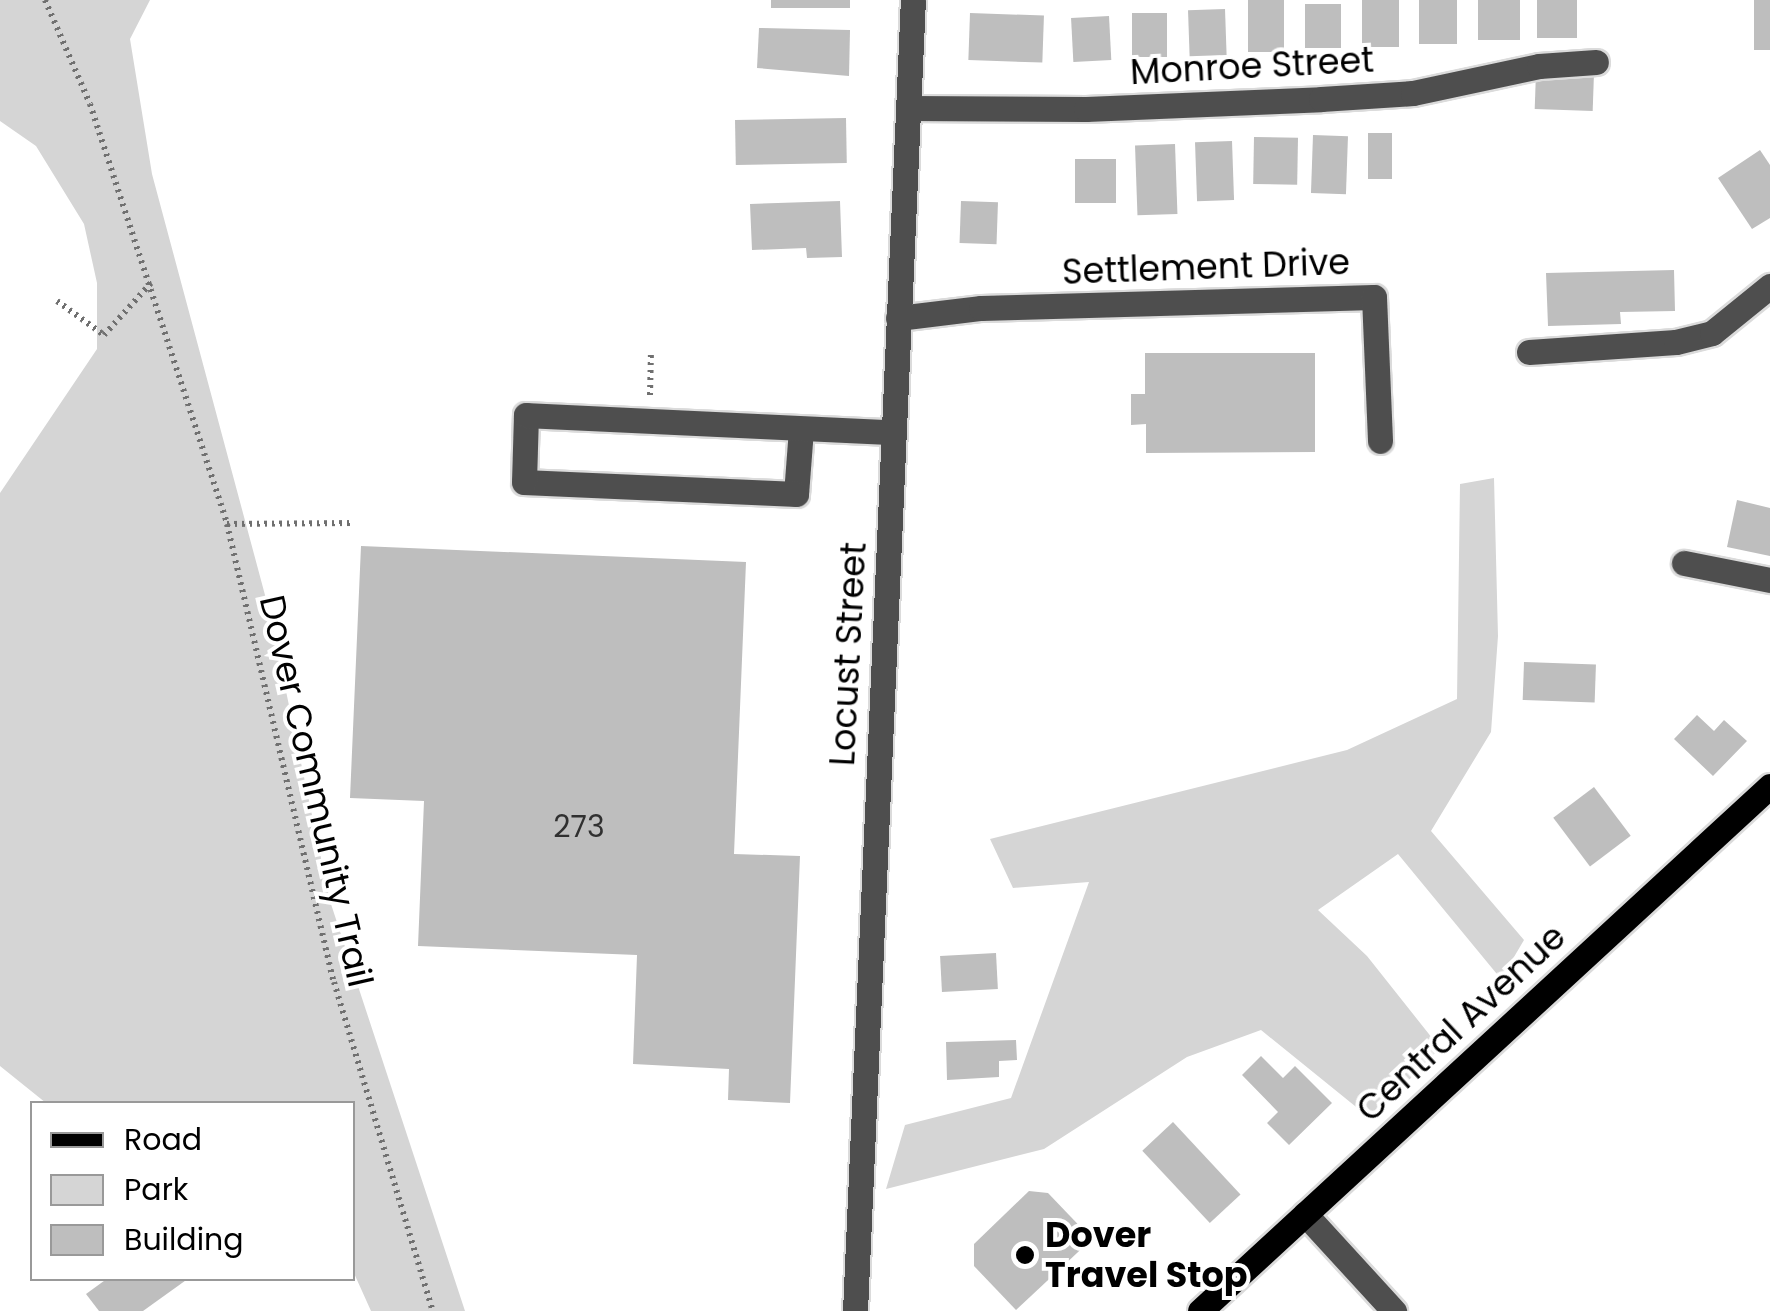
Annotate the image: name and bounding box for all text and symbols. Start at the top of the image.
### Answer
street label: Monroe Street [1129,39,1375,93]
street label: Settlement Drive [1061,241,1351,293]
street label: Locust Street [821,541,875,767]
street label: Dover Community Trail [250,591,382,991]
house number: 273 [553,809,605,845]
street label: Central Avenue [1348,916,1574,1130]
legend [30,1101,355,1281]
text: Road [124,1118,202,1161]
text: Park [124,1168,188,1211]
place label: Dover Travel Stop [1045,1214,1247,1296]
text: Building [124,1218,244,1261]
marker: Dover Travel Stop [1014,1244,1036,1266]

